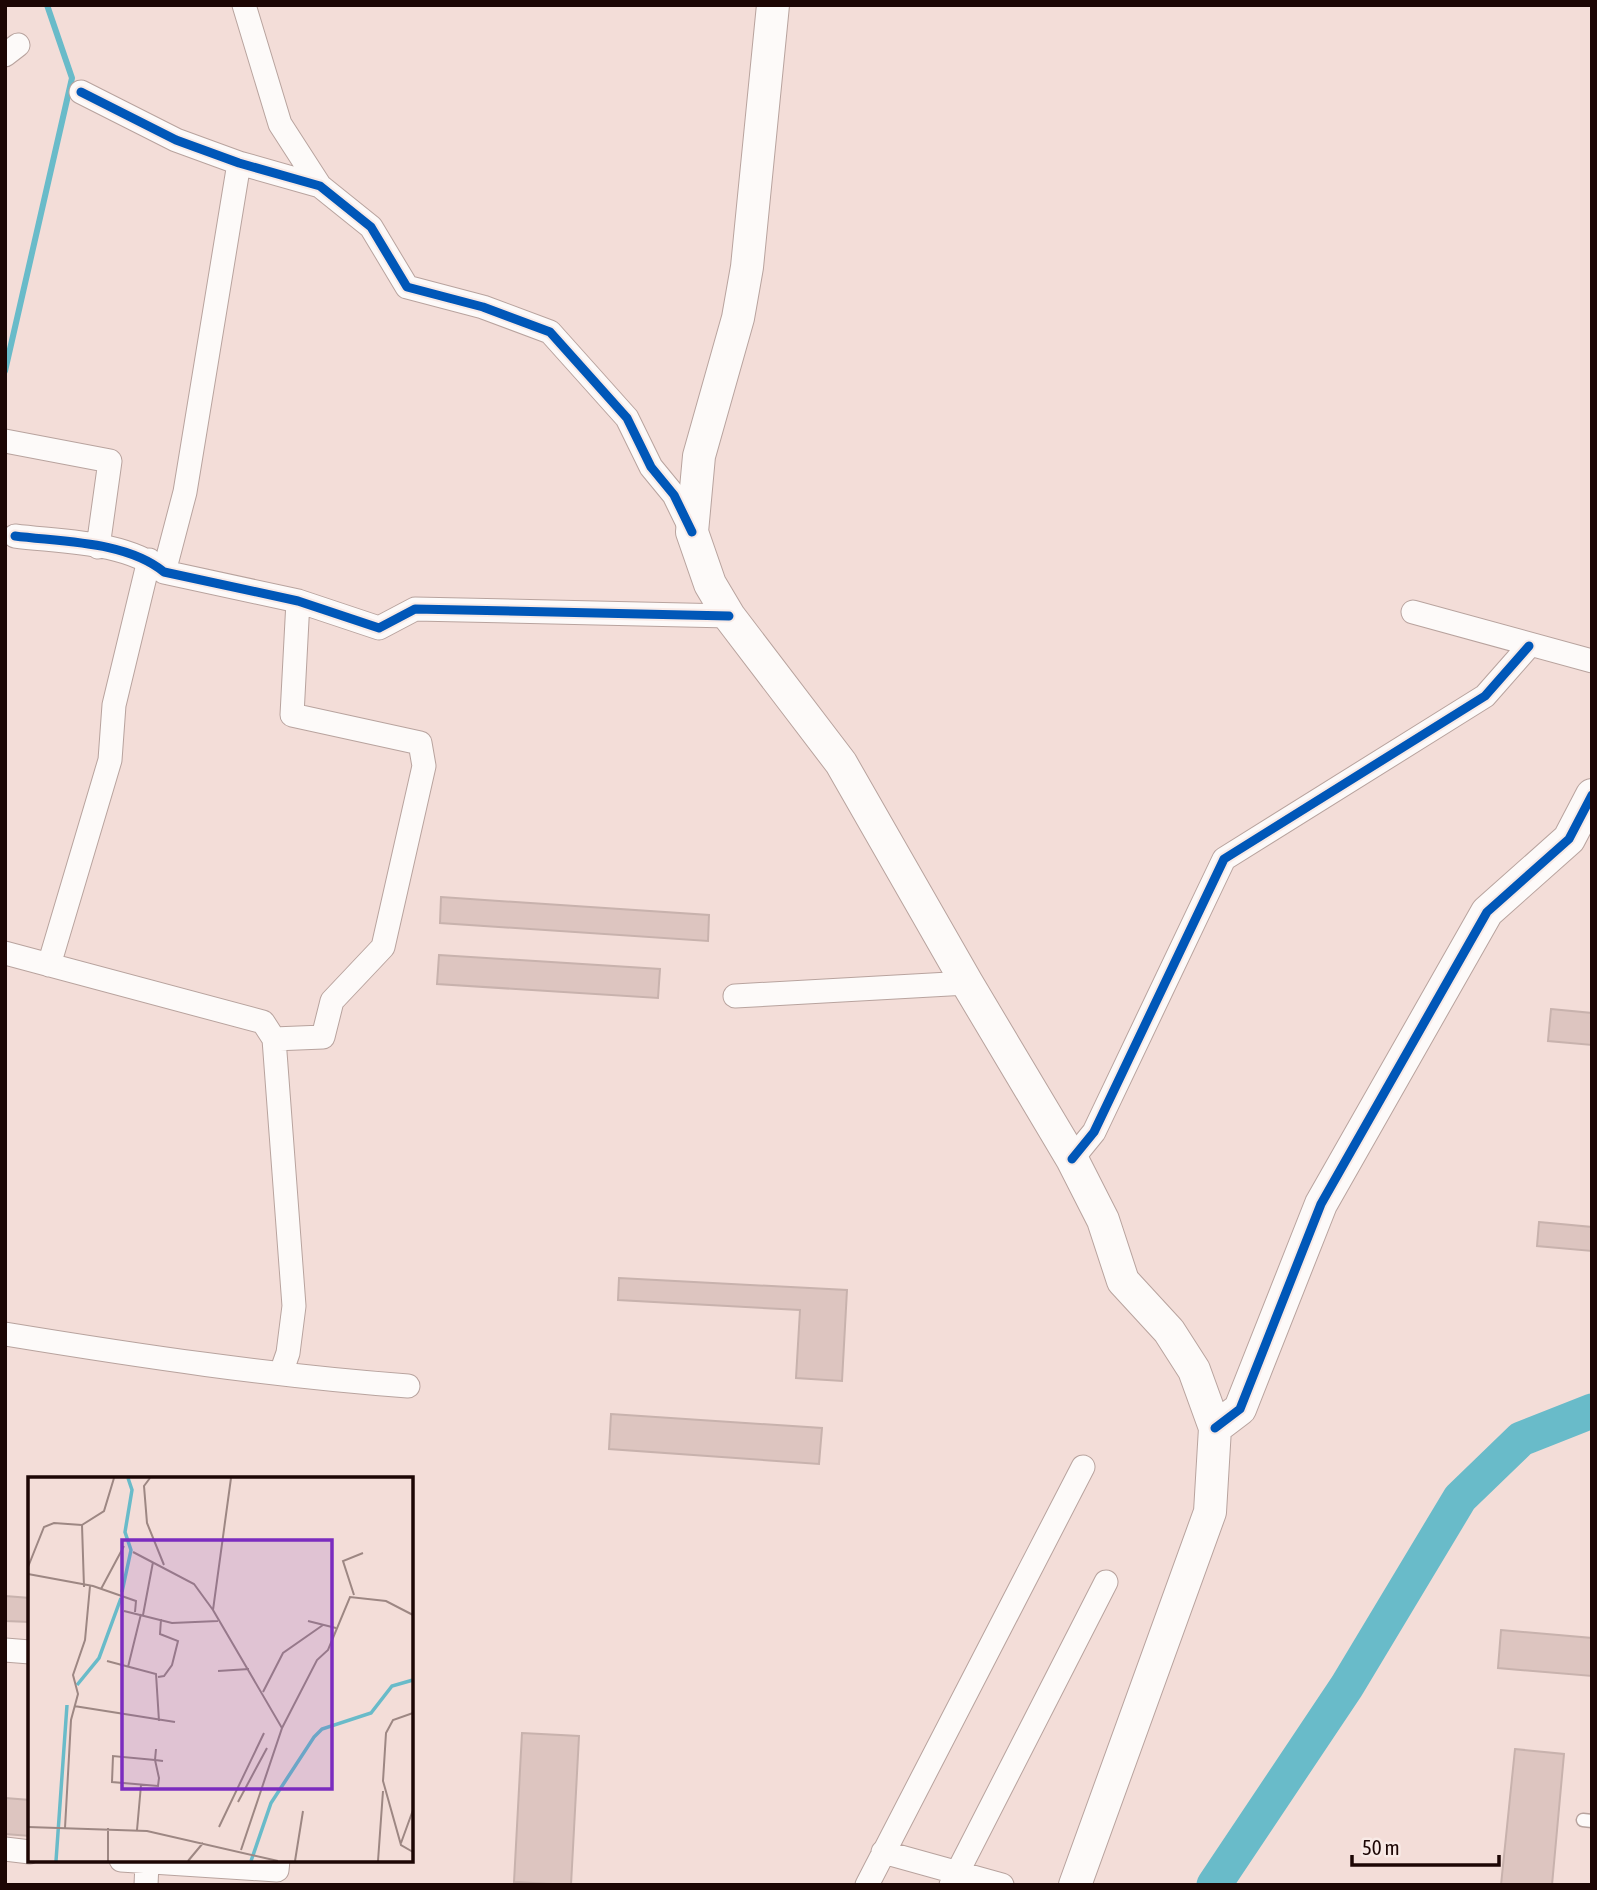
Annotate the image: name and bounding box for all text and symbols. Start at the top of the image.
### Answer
inset map [28,1477,413,1862]
scale bar [1352,1824,1499,1868]
text: 50 m [1362,1835,1400,1859]

